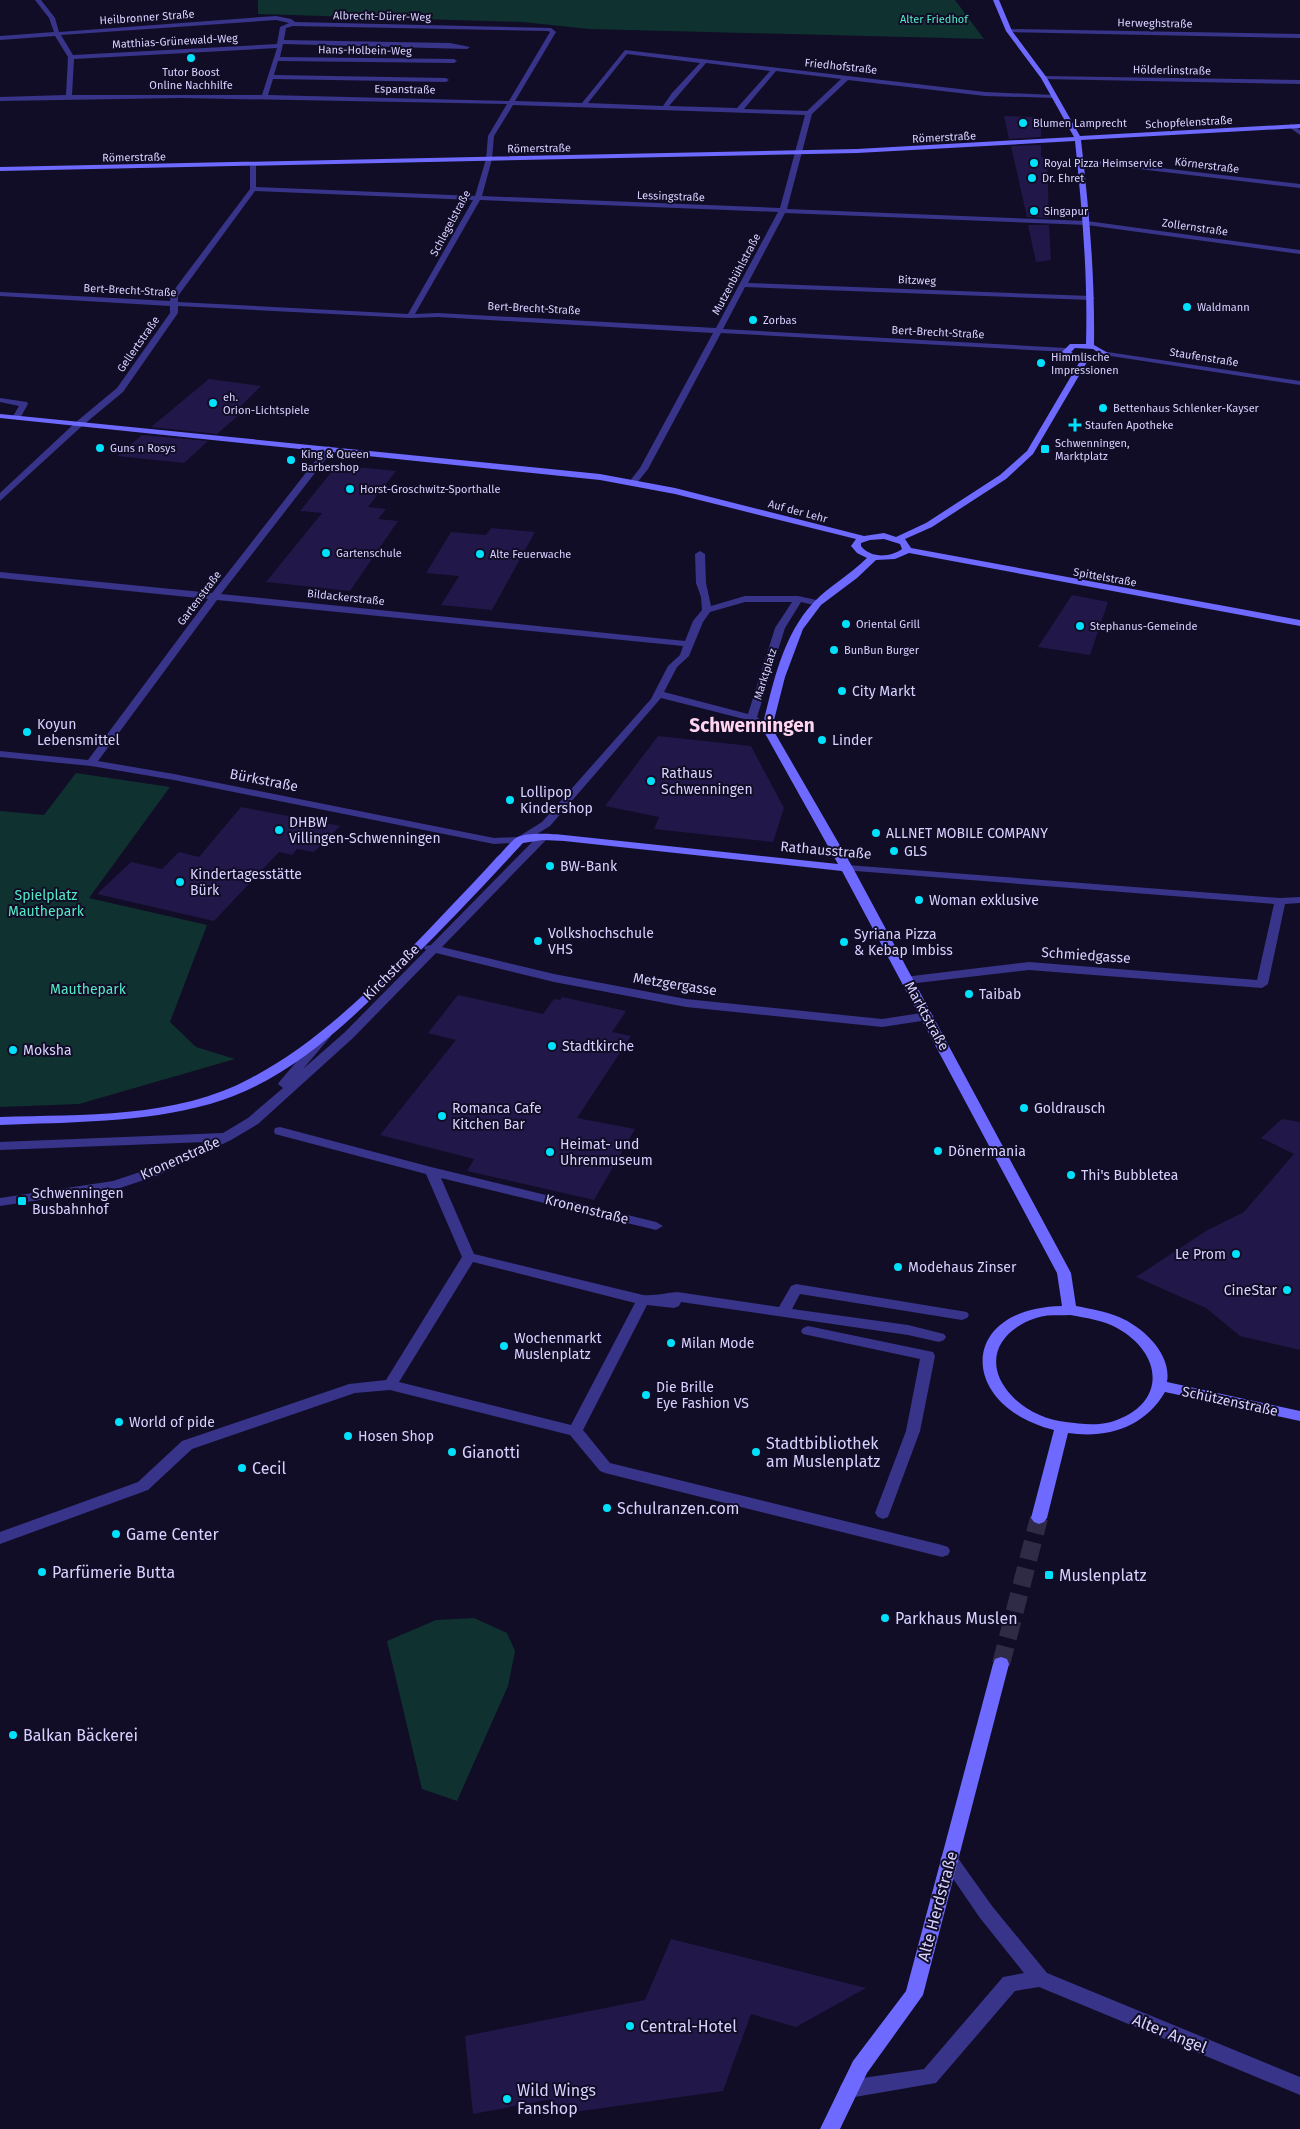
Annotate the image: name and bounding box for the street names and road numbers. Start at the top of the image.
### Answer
street label: Heilbronner Straße [99,8,195,27]
street label: Albrecht-Dürer-Weg [333,9,431,24]
street label: Herweghstraße [1117,16,1193,31]
street label: Matthias-Grünewald-Weg [112,32,239,51]
street label: Hans-Holbein-Weg [318,43,412,58]
street label: Friedhofstraße [804,56,878,77]
street label: Hölderlinstraße [1133,63,1211,78]
street label: Espanstraße [374,82,436,97]
street label: Schopfelenstraße [1145,114,1233,131]
street label: Römerstraße [912,129,976,146]
street label: Römerstraße [507,141,571,156]
street label: Römerstraße [102,150,166,165]
street label: Körnerstraße [1174,155,1240,176]
street label: Schlegelstraße [428,188,473,259]
street label: Lessingstraße [637,189,705,204]
street label: Zollernstraße [1161,216,1229,239]
street label: Mutzenbühlstraße [710,231,763,317]
street label: Bitzweg [898,273,937,288]
street label: Bert-Brecht-Straße [83,282,177,299]
street label: Bert-Brecht-Straße [487,300,581,317]
street label: Gellertstraße [114,314,162,375]
street label: Bert-Brecht-Straße [891,324,985,341]
street label: Staufenstraße [1168,346,1239,369]
street label: Auf der Lehr [767,497,830,526]
street label: Spittelstraße [1072,566,1138,589]
street label: Gartenstraße [175,568,224,628]
street label: Bildackerstraße [307,587,385,608]
street label: Marktplatz [752,647,779,701]
street label: Bürkstraße [228,766,299,795]
street label: Rathausstraße [780,838,872,863]
street label: Kirchstraße [360,941,423,1004]
street label: Schmiedgasse [1041,944,1131,967]
street label: Metzgergasse [632,969,718,999]
street label: Marktstraße [901,979,952,1054]
street label: Kronenstraße [138,1133,223,1184]
street label: Kronenstraße [543,1191,630,1228]
street label: Schützenstraße [1180,1383,1279,1420]
street label: Alte Herdstraße [914,1849,961,1963]
street label: Alter Angel [1130,2010,1210,2057]

